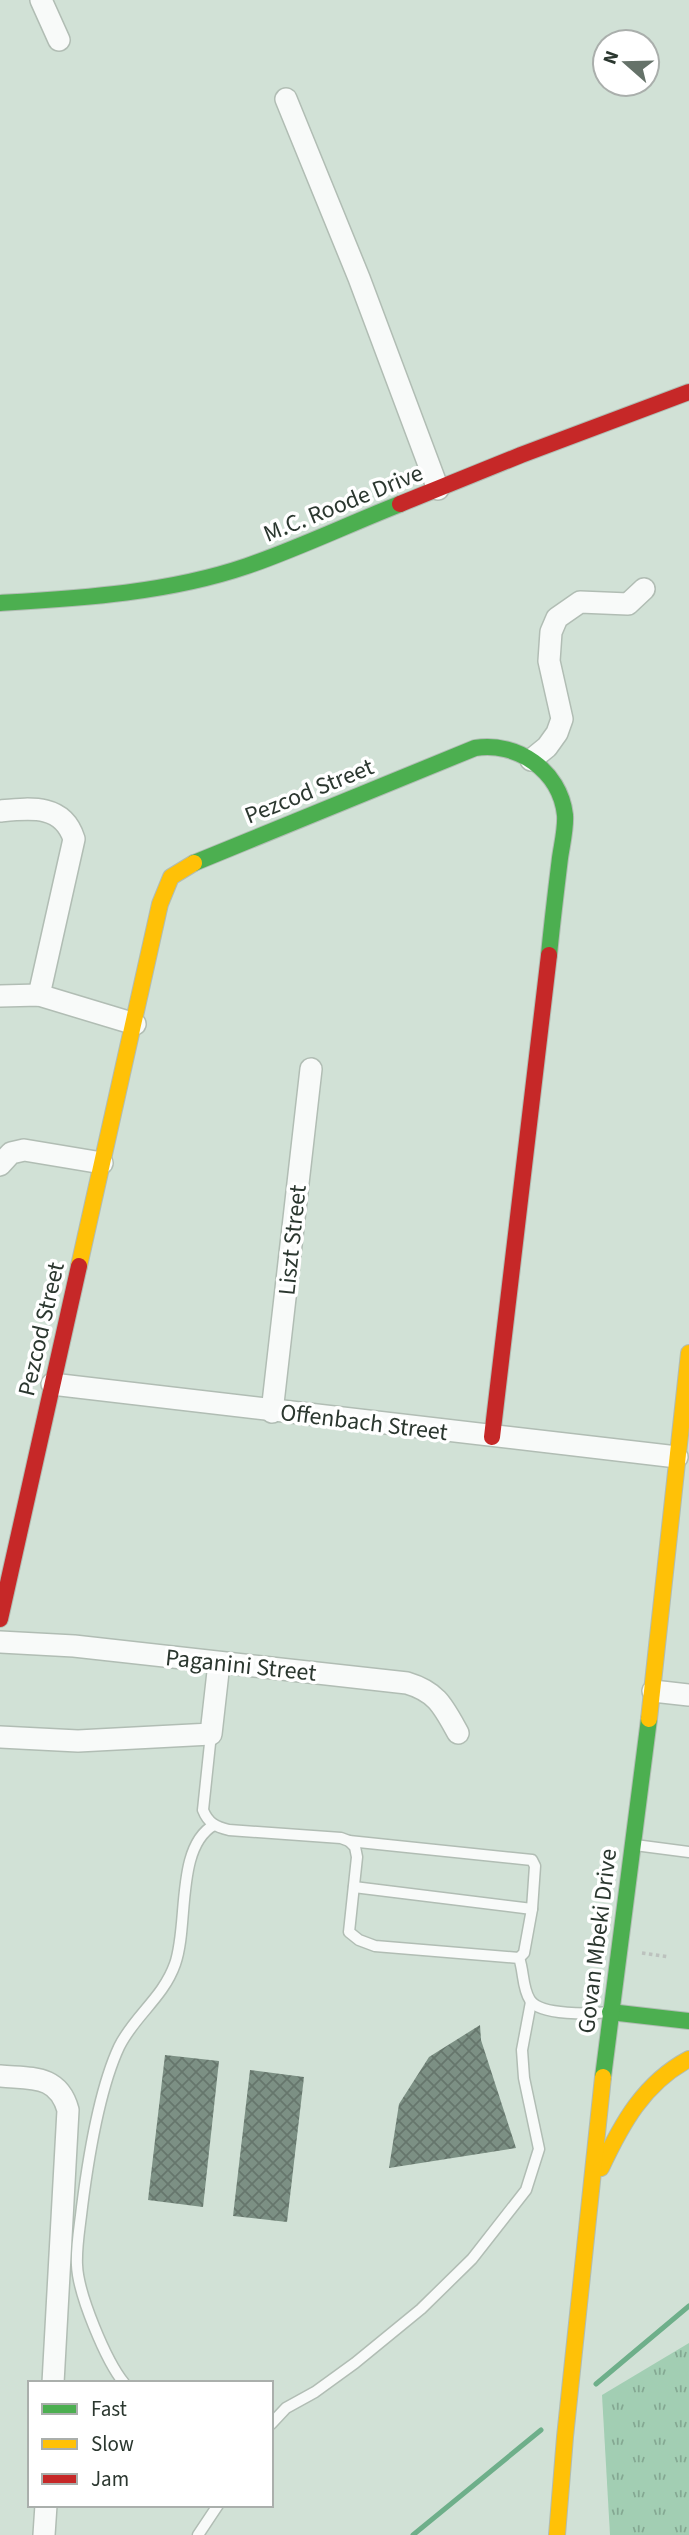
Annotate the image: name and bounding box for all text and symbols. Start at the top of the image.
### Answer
north arrow [591,28,661,98]
text: N [597,47,626,68]
street label: M.C. Roode Drive [258,456,428,551]
street label: Pezcod Street [239,750,379,833]
street label: Liszt Street [269,1183,316,1297]
street label: Pezcod Street [9,1259,74,1400]
street label: Offenbach Street [278,1395,450,1450]
street label: Paganini Street [164,1640,318,1691]
street label: Govan Mbeki Drive [569,1847,626,2035]
legend [28,2381,273,2507]
text: Fast [91,2394,127,2424]
text: Slow [91,2429,134,2459]
text: Jam [91,2464,129,2494]

